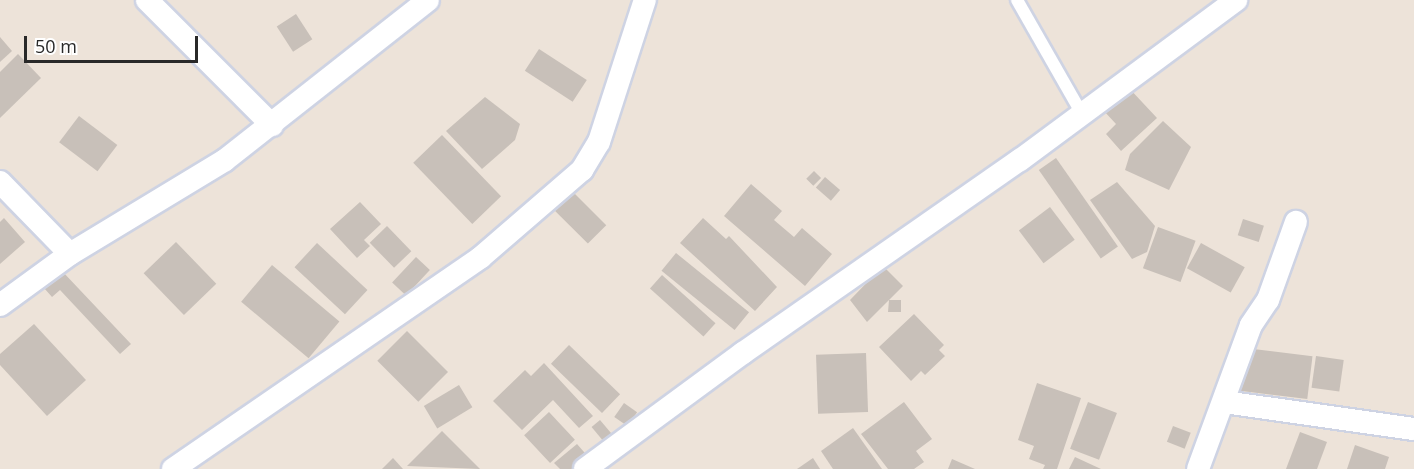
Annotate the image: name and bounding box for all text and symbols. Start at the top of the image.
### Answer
scale bar [27,24,201,62]
text: 50 m [35,34,77,58]

